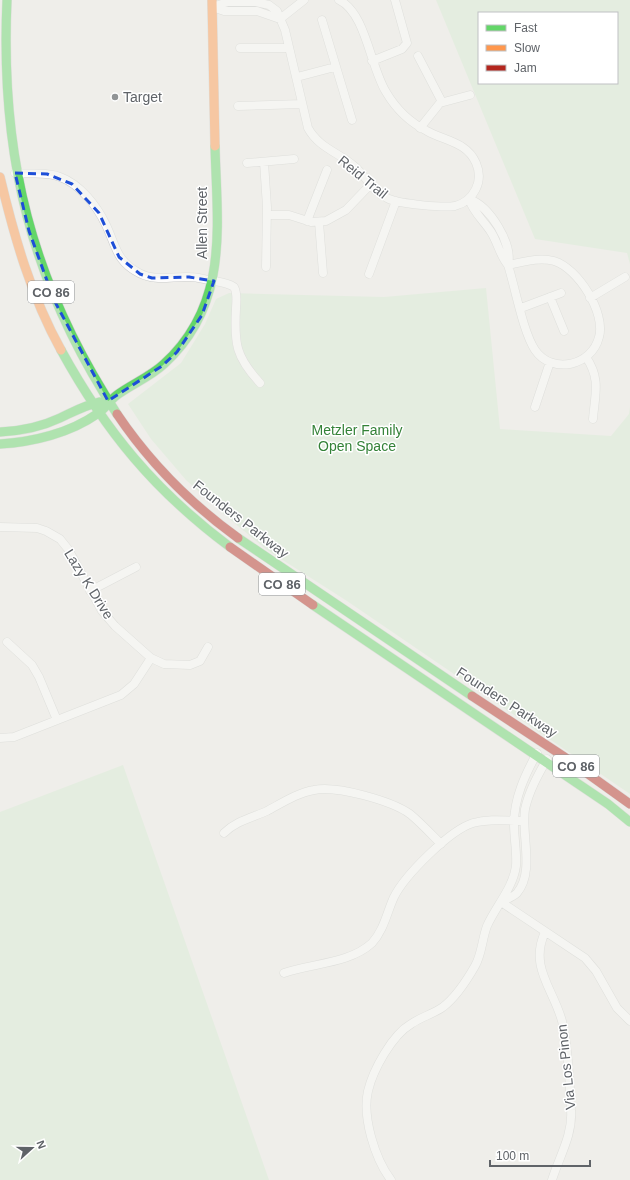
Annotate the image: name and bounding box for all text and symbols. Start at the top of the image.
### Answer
legend [478,12,618,84]
text: Fast [514,21,538,35]
text: Slow [514,41,540,55]
text: Jam [514,61,537,75]
place label: Target [123,89,162,105]
marker: Target [110,92,120,102]
street label: Reid Trail [335,152,391,202]
street label: Allen Street [194,187,210,259]
road number: CO 86 [28,281,74,303]
park label: Metzler Family Open Space [311,422,403,454]
street label: Founders Parkway [190,477,292,561]
street label: Lazy K Drive [61,546,117,622]
road number: CO 86 [259,573,305,595]
street label: Founders Parkway [454,664,560,740]
road number: CO 86 [553,755,599,777]
street label: Via Los Pinon [554,1023,578,1111]
north arrow [12,1128,52,1168]
text: N [34,1139,48,1150]
scale bar [490,1142,590,1168]
text: 100 m [496,1149,529,1163]

